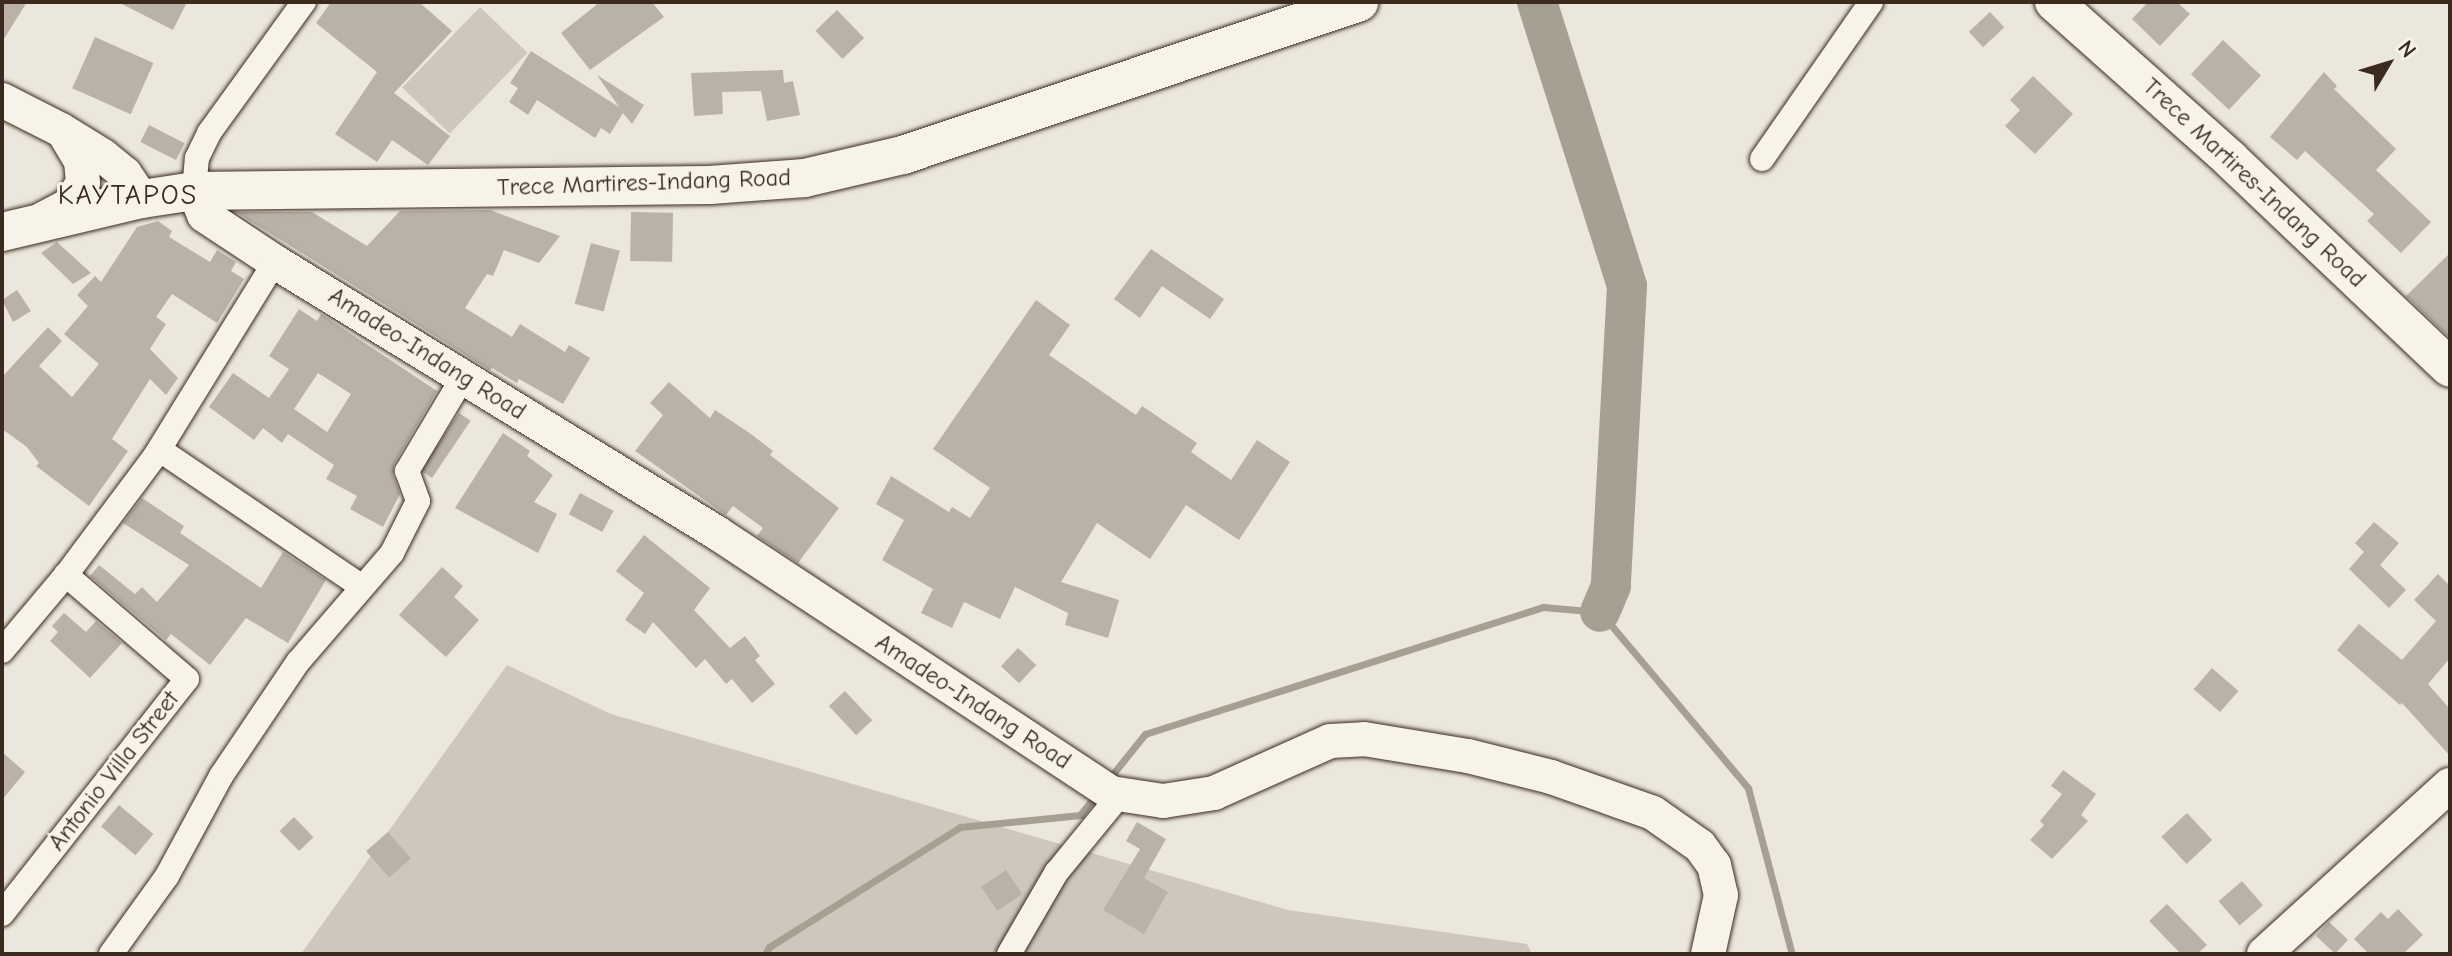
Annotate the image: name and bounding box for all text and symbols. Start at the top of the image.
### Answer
north arrow [2348,24,2428,104]
text: N [2392,36,2422,63]
street label: Trece Martires-Indang Road [2137,72,2371,294]
street label: Trece Martires-Indang Road [497,163,791,203]
district label: KAYTAPOS [58,178,198,212]
street label: Amadeo-Indang Road [323,282,531,426]
street label: Amadeo-Indang Road [870,628,1076,776]
street label: Antonio Villa Street [43,685,185,857]

